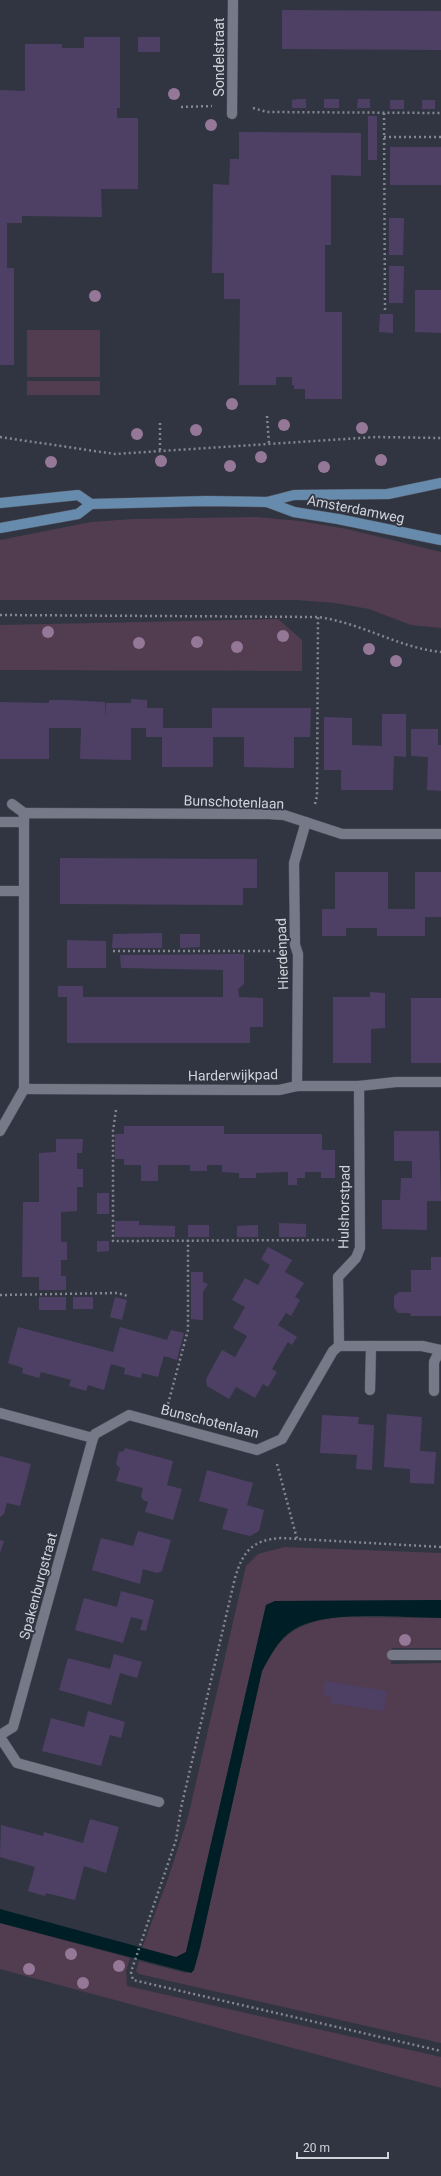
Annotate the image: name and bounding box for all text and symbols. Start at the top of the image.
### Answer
street label: Sondelstraat [211,17,227,96]
street label: Amsterdamweg [306,492,406,526]
street label: Bunschotenlaan [183,792,285,812]
street label: Hierdenpad [273,918,291,990]
street label: Harderwijkpad [188,1066,278,1084]
street label: Hulshorstpad [335,1165,353,1249]
street label: Bunschotenlaan [159,1401,261,1441]
street label: Spakenburgstraat [16,1530,60,1641]
scale bar [297,2134,388,2160]
text: 20 m [303,2141,330,2155]

